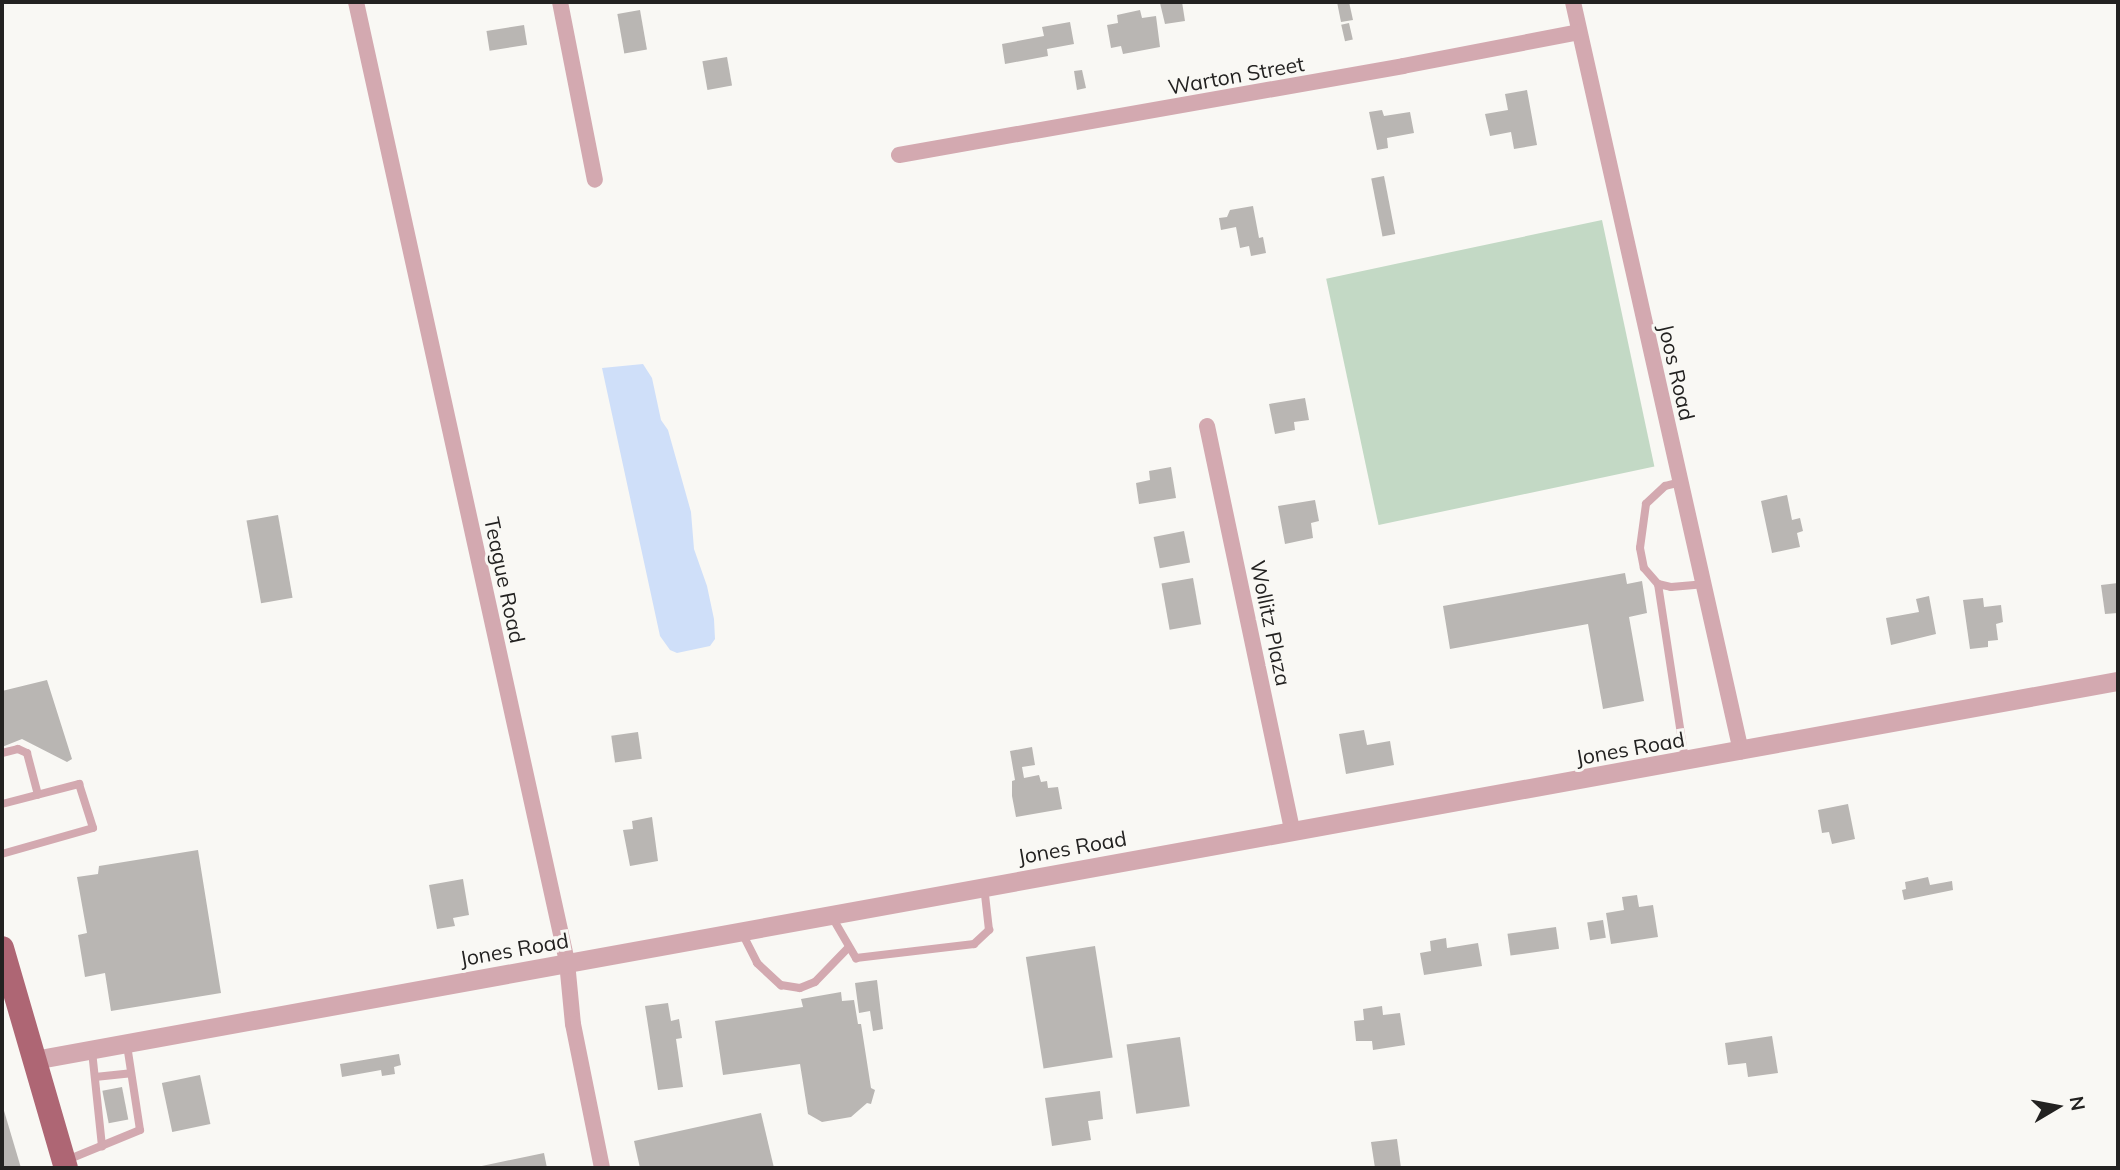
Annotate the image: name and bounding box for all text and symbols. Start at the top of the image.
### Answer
street label: Warton Street [1166,51,1306,99]
street label: Joos Road [1654,321,1700,423]
street label: Teague Road [479,515,531,645]
street label: Wollitz Plaza [1245,558,1297,688]
street label: Jones Road [1574,726,1686,770]
street label: Jones Road [1016,825,1128,869]
street label: Jones Road [458,927,570,971]
north arrow [2022,1072,2092,1142]
text: N [2065,1094,2091,1113]

